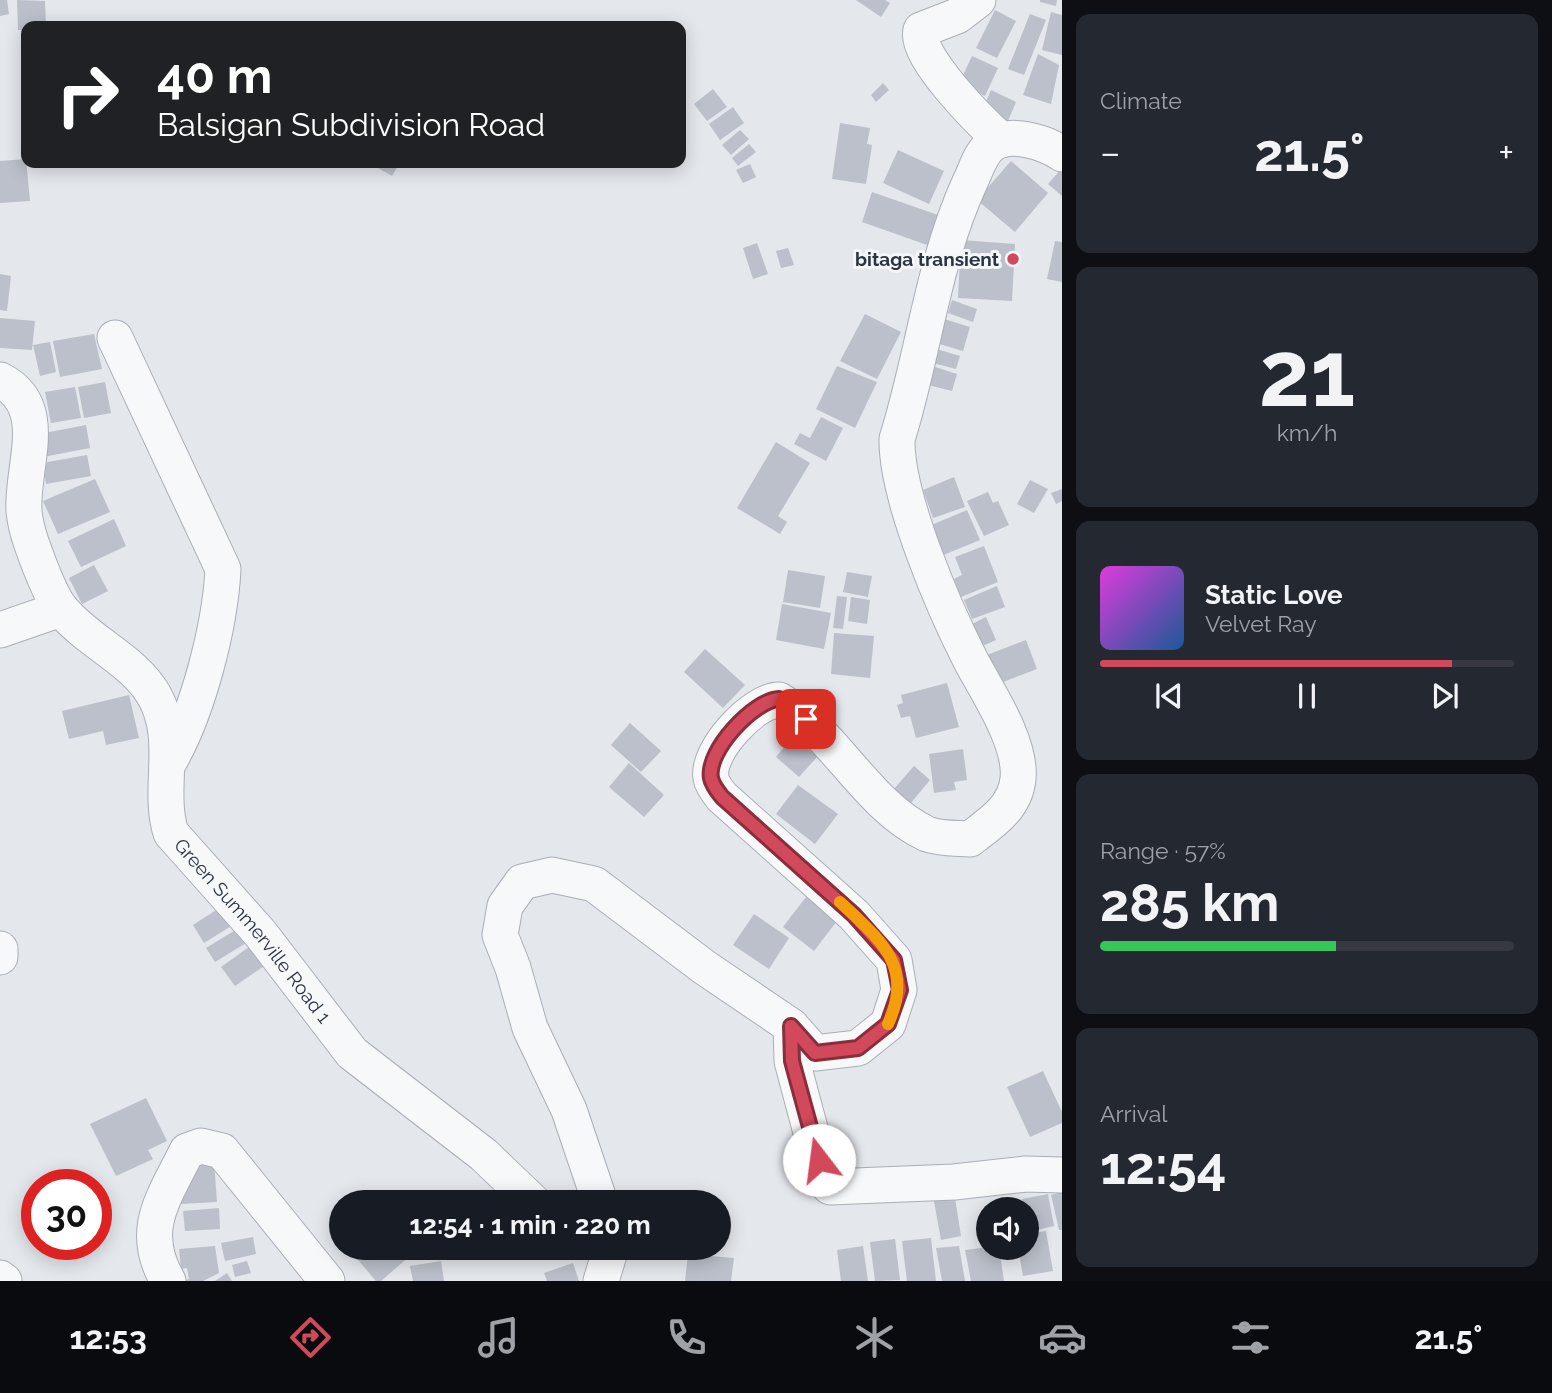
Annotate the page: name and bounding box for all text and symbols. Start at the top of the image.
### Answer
text: 40 m [157,47,272,104]
icon: right [42,49,133,140]
text: Climate [1100,87,1182,114]
text: Balsigan Subdivision Road [157,106,545,143]
text: 21.5° [1254,122,1365,183]
text: − [1100,130,1120,175]
text: + [1498,130,1514,175]
place label: bitaga transient [855,248,1000,270]
marker: bitaga transient [1005,251,1021,267]
text: 21 [1259,320,1355,427]
text: km/h [1277,419,1337,446]
text: Static Love [1205,580,1343,610]
text: Velvet Ray [1205,610,1317,637]
icon: previous [1150,677,1188,715]
icon: pause [1288,677,1326,715]
icon: next [1426,677,1464,715]
pin [776,689,836,749]
icon: arrive [787,700,825,738]
street label: Green Summerville Road 1 [170,834,336,1027]
text: Range · 57% [1100,837,1226,864]
text: 285 km [1100,872,1279,933]
text: Arrival [1100,1100,1167,1127]
position arrow [782,1123,856,1197]
text: 12:54 [1100,1135,1226,1196]
speed limit sign: 30 [21,1169,112,1260]
map controls [976,1197,1039,1260]
button: sound [976,1197,1039,1260]
text: 12:54 · 1 min · 220 m [409,1210,651,1240]
icon: directions [286,1313,335,1362]
icon: music [474,1313,523,1362]
icon: phone [662,1313,711,1362]
icon: climate [850,1313,899,1362]
icon: car [1038,1313,1087,1362]
icon: filters [1226,1313,1275,1362]
text: 12:53 [70,1319,147,1356]
text: 21.5° [1414,1319,1482,1356]

